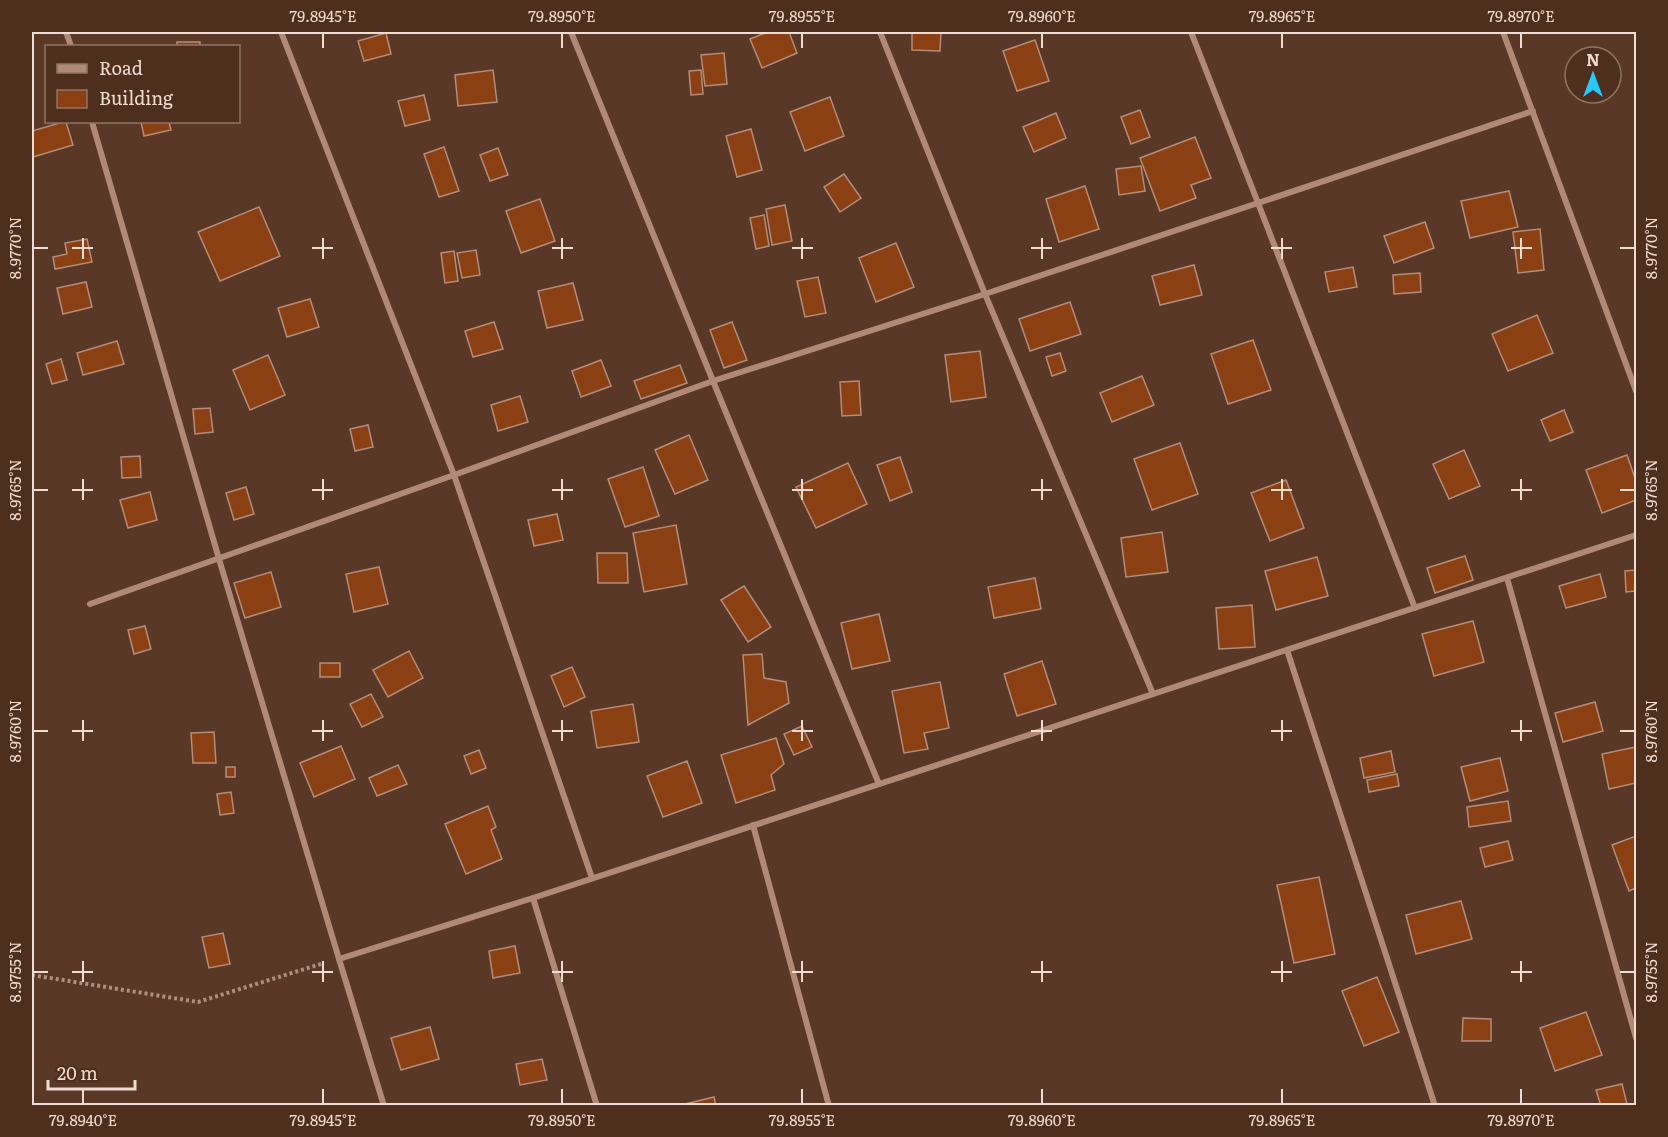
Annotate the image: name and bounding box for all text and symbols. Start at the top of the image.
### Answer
text: 79.8945°E [290,4,356,27]
text: 79.8950°E [528,4,596,27]
text: 79.8955°E [769,4,835,27]
text: 79.8960°E [1008,4,1076,27]
text: 79.8965°E [1249,4,1315,27]
text: 79.8970°E [1487,4,1555,27]
legend [45,45,240,123]
north arrow [1563,45,1623,105]
text: N [1586,47,1600,71]
text: Road [99,54,143,81]
text: Building [99,84,174,111]
text: 8.9770°N [3,217,26,279]
text: 8.9770°N [1639,217,1662,279]
text: 8.9765°N [3,459,26,521]
text: 8.9765°N [1639,459,1662,521]
text: 8.9760°N [3,700,26,762]
text: 8.9760°N [1639,700,1662,762]
text: 8.9755°N [3,942,26,1002]
text: 8.9755°N [1639,942,1662,1002]
scale bar [48,1053,135,1091]
text: 20 m [57,1059,98,1086]
text: 79.8940°E [49,1108,117,1131]
text: 79.8945°E [290,1108,356,1131]
text: 79.8950°E [528,1108,596,1131]
text: 79.8955°E [769,1108,835,1131]
text: 79.8960°E [1008,1108,1076,1131]
text: 79.8965°E [1249,1108,1315,1131]
text: 79.8970°E [1487,1108,1555,1131]

